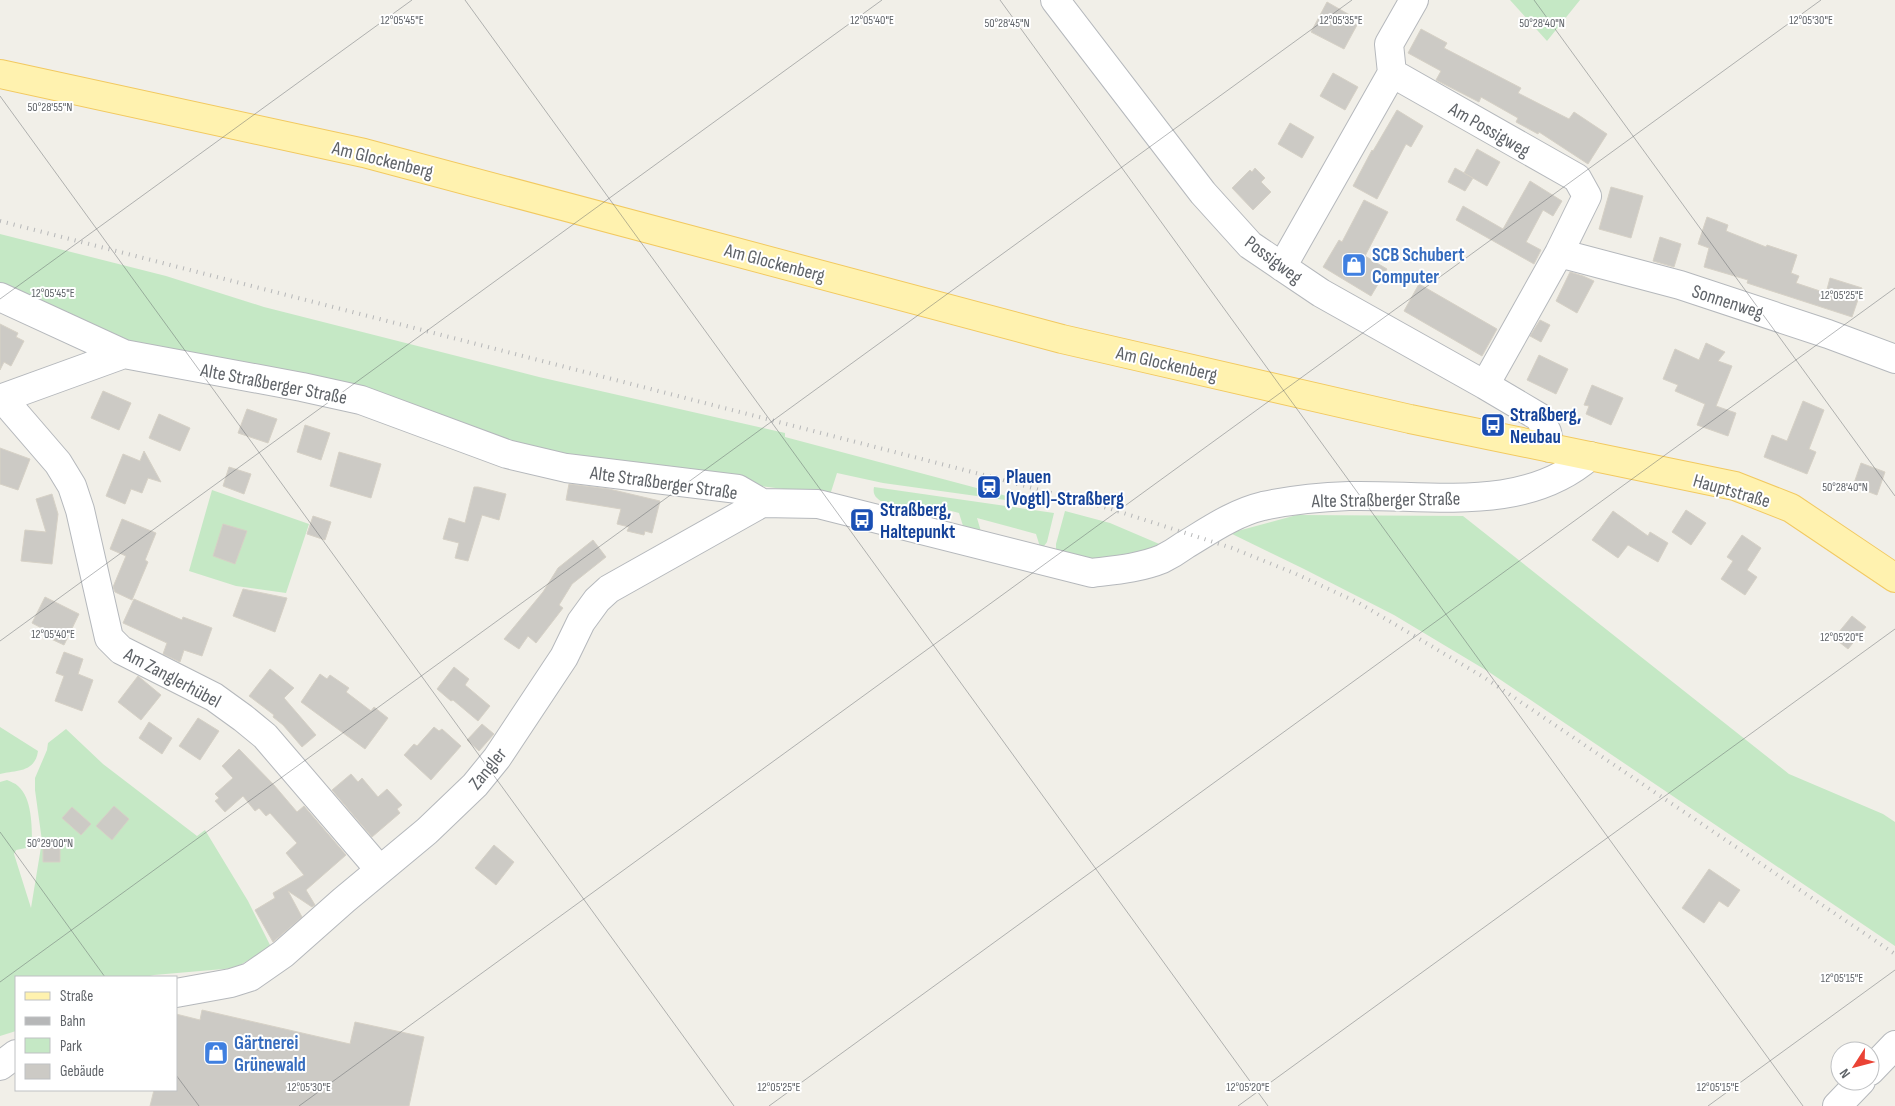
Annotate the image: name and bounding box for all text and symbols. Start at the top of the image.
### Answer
text: 12°05'45"E [380,13,424,28]
text: 12°05'40"E [850,13,894,28]
text: 12°05'35"E [1319,13,1363,28]
text: 12°05'30"E [1789,13,1833,28]
text: 50°28'45"N [984,16,1030,31]
text: 50°28'40"N [1519,16,1565,31]
street label: Am Possigweg [1444,97,1534,163]
text: 50°28'55"N [28,100,73,115]
street label: Am Glockenberg [329,137,436,184]
street label: Possigweg [1240,231,1307,290]
street label: Am Glockenberg [721,239,828,288]
place label: SCB Schubert Computer [1372,244,1464,289]
shop icon: SCB Schubert Computer [1341,252,1367,278]
street label: Sonnenweg [1689,280,1767,325]
text: 12°05'45"E [31,286,75,301]
text: 12°05'25"E [1820,288,1864,303]
street label: Am Glockenberg [1113,341,1220,387]
street label: Alte Straßberger Straße [198,359,349,410]
place label: Straßberg, Neubau [1510,404,1582,449]
bus stop icon: Straßberg, Neubau [1480,412,1506,438]
street label: Alte Straßberger Straße [588,462,739,505]
place label: Plauen (Vogtl)-Straßberg [1006,466,1124,511]
street label: Hauptstraße [1690,469,1773,513]
station icon: Plauen (Vogtl)-Straßberg [976,474,1002,500]
text: 50°28'40"N [1822,480,1868,495]
street label: Alte Straßberger Straße [1310,488,1461,513]
place label: Straßberg, Haltepunkt [880,499,955,544]
bus stop icon: Straßberg, Haltepunkt [849,507,875,533]
text: 12°05'40"E [31,627,75,642]
text: 12°05'20"E [1820,630,1864,645]
street label: Am Zanglerhübel [119,643,225,713]
street label: Zangler [464,743,512,795]
text: 50°29'00"N [27,836,73,851]
text: 12°05'15"E [1821,971,1863,986]
legend [15,976,178,1091]
text: Straße [60,987,93,1006]
text: Bahn [60,1012,85,1031]
place label: Gärtnerei Grünewald [234,1032,306,1077]
text: Park [60,1037,82,1056]
shop icon: Gärtnerei Grünewald [203,1040,229,1066]
north arrow [1830,1041,1880,1091]
text: Gebäude [60,1062,104,1081]
text: N [1836,1065,1854,1081]
text: 12°05'30"E [287,1080,331,1095]
text: 12°05'25"E [757,1080,801,1095]
text: 12°05'20"E [1226,1080,1270,1095]
text: 12°05'15"E [1697,1080,1739,1095]

